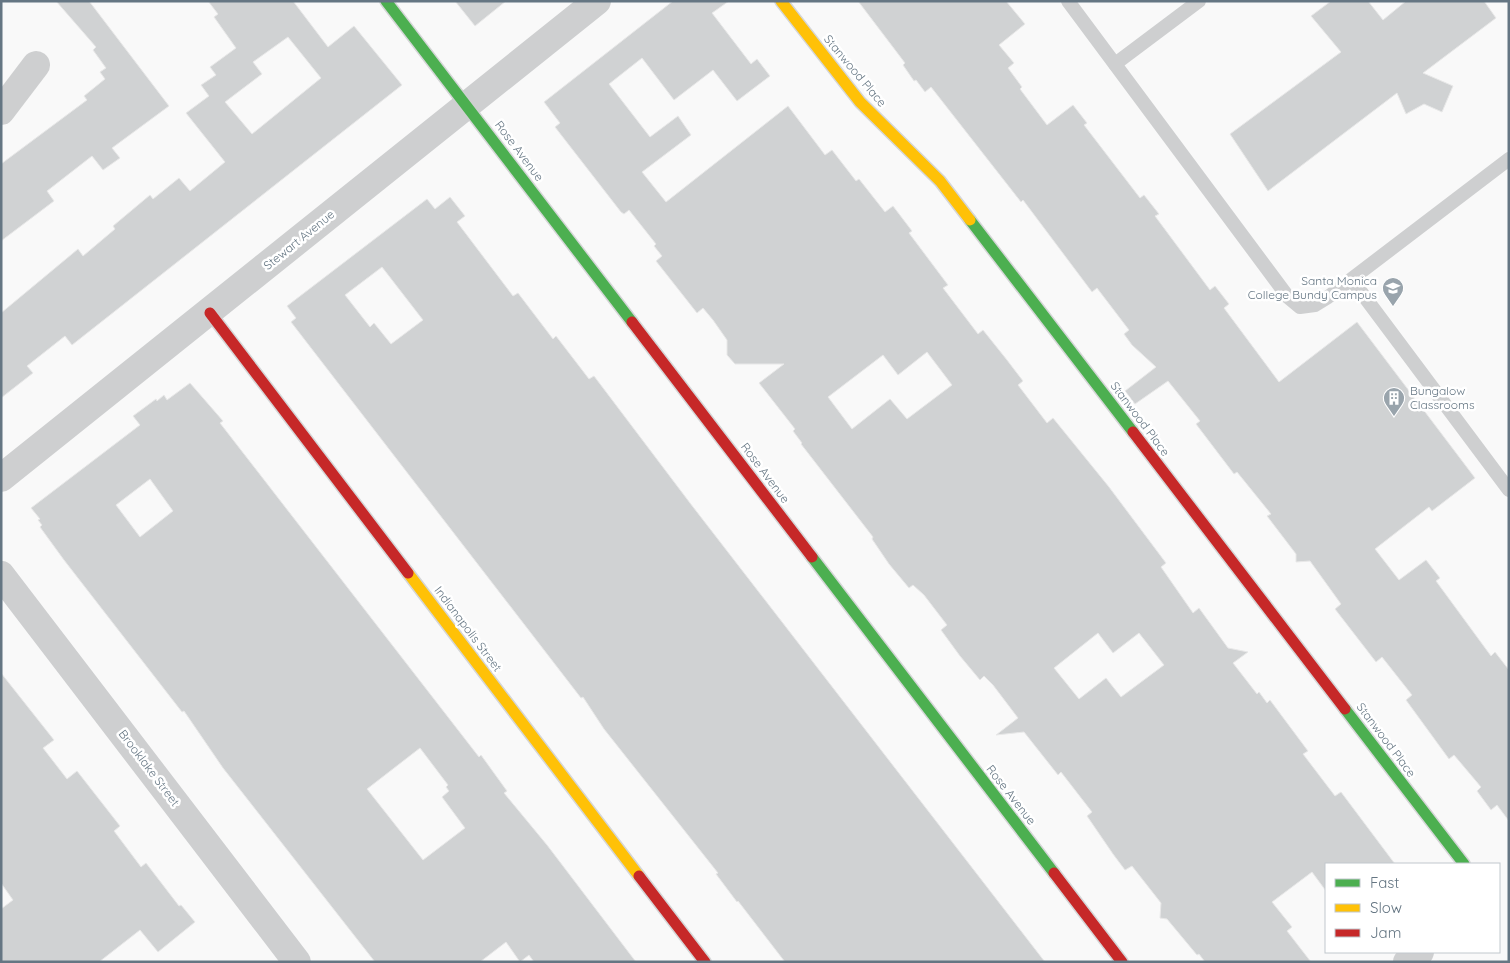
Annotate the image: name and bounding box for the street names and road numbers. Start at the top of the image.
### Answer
street label: Stanwood Place [821,32,890,110]
street label: Rose Avenue [492,117,547,184]
street label: Stewart Avenue [260,206,337,273]
street label: Stanwood Place [1108,379,1173,459]
street label: Rose Avenue [738,439,793,506]
street label: Indianapolis Street [431,583,505,674]
street label: Stanwood Place [1354,700,1419,780]
street label: Brooklake Street [116,726,183,809]
street label: Rose Avenue [983,762,1040,828]

